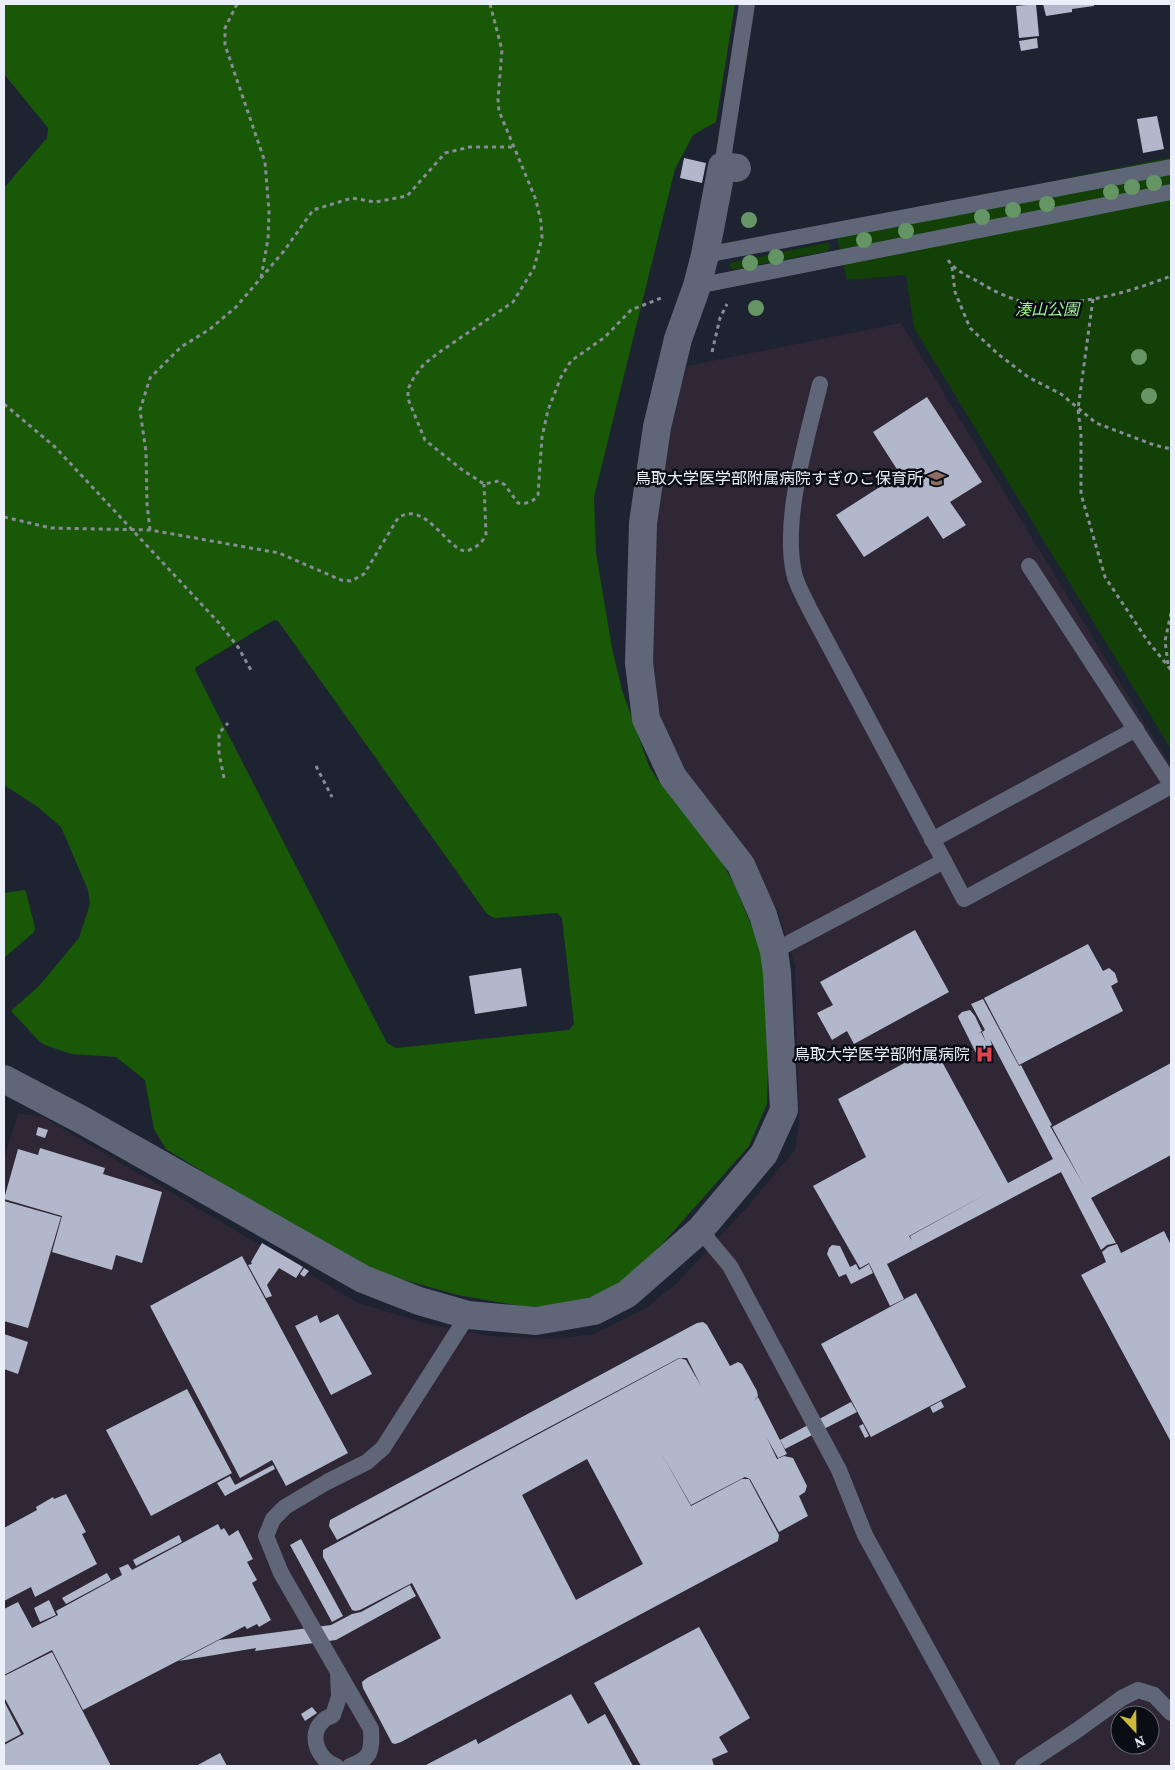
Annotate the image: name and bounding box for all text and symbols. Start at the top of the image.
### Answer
park label: 湊山公園 [1015,298,1081,320]
place label: 鳥取大学医学部附属病院すぎのこ保育所 [635,467,923,489]
school or university icon: 鳥取大学医学部附属病院すぎのこ保育所 [927,468,947,488]
place label: 鳥取大学医学部附属病院 [794,1043,970,1065]
hospital icon: 鳥取大学医学部附属病院 [974,1044,994,1064]
north arrow [1110,1705,1160,1755]
text: N [1131,1731,1148,1753]

